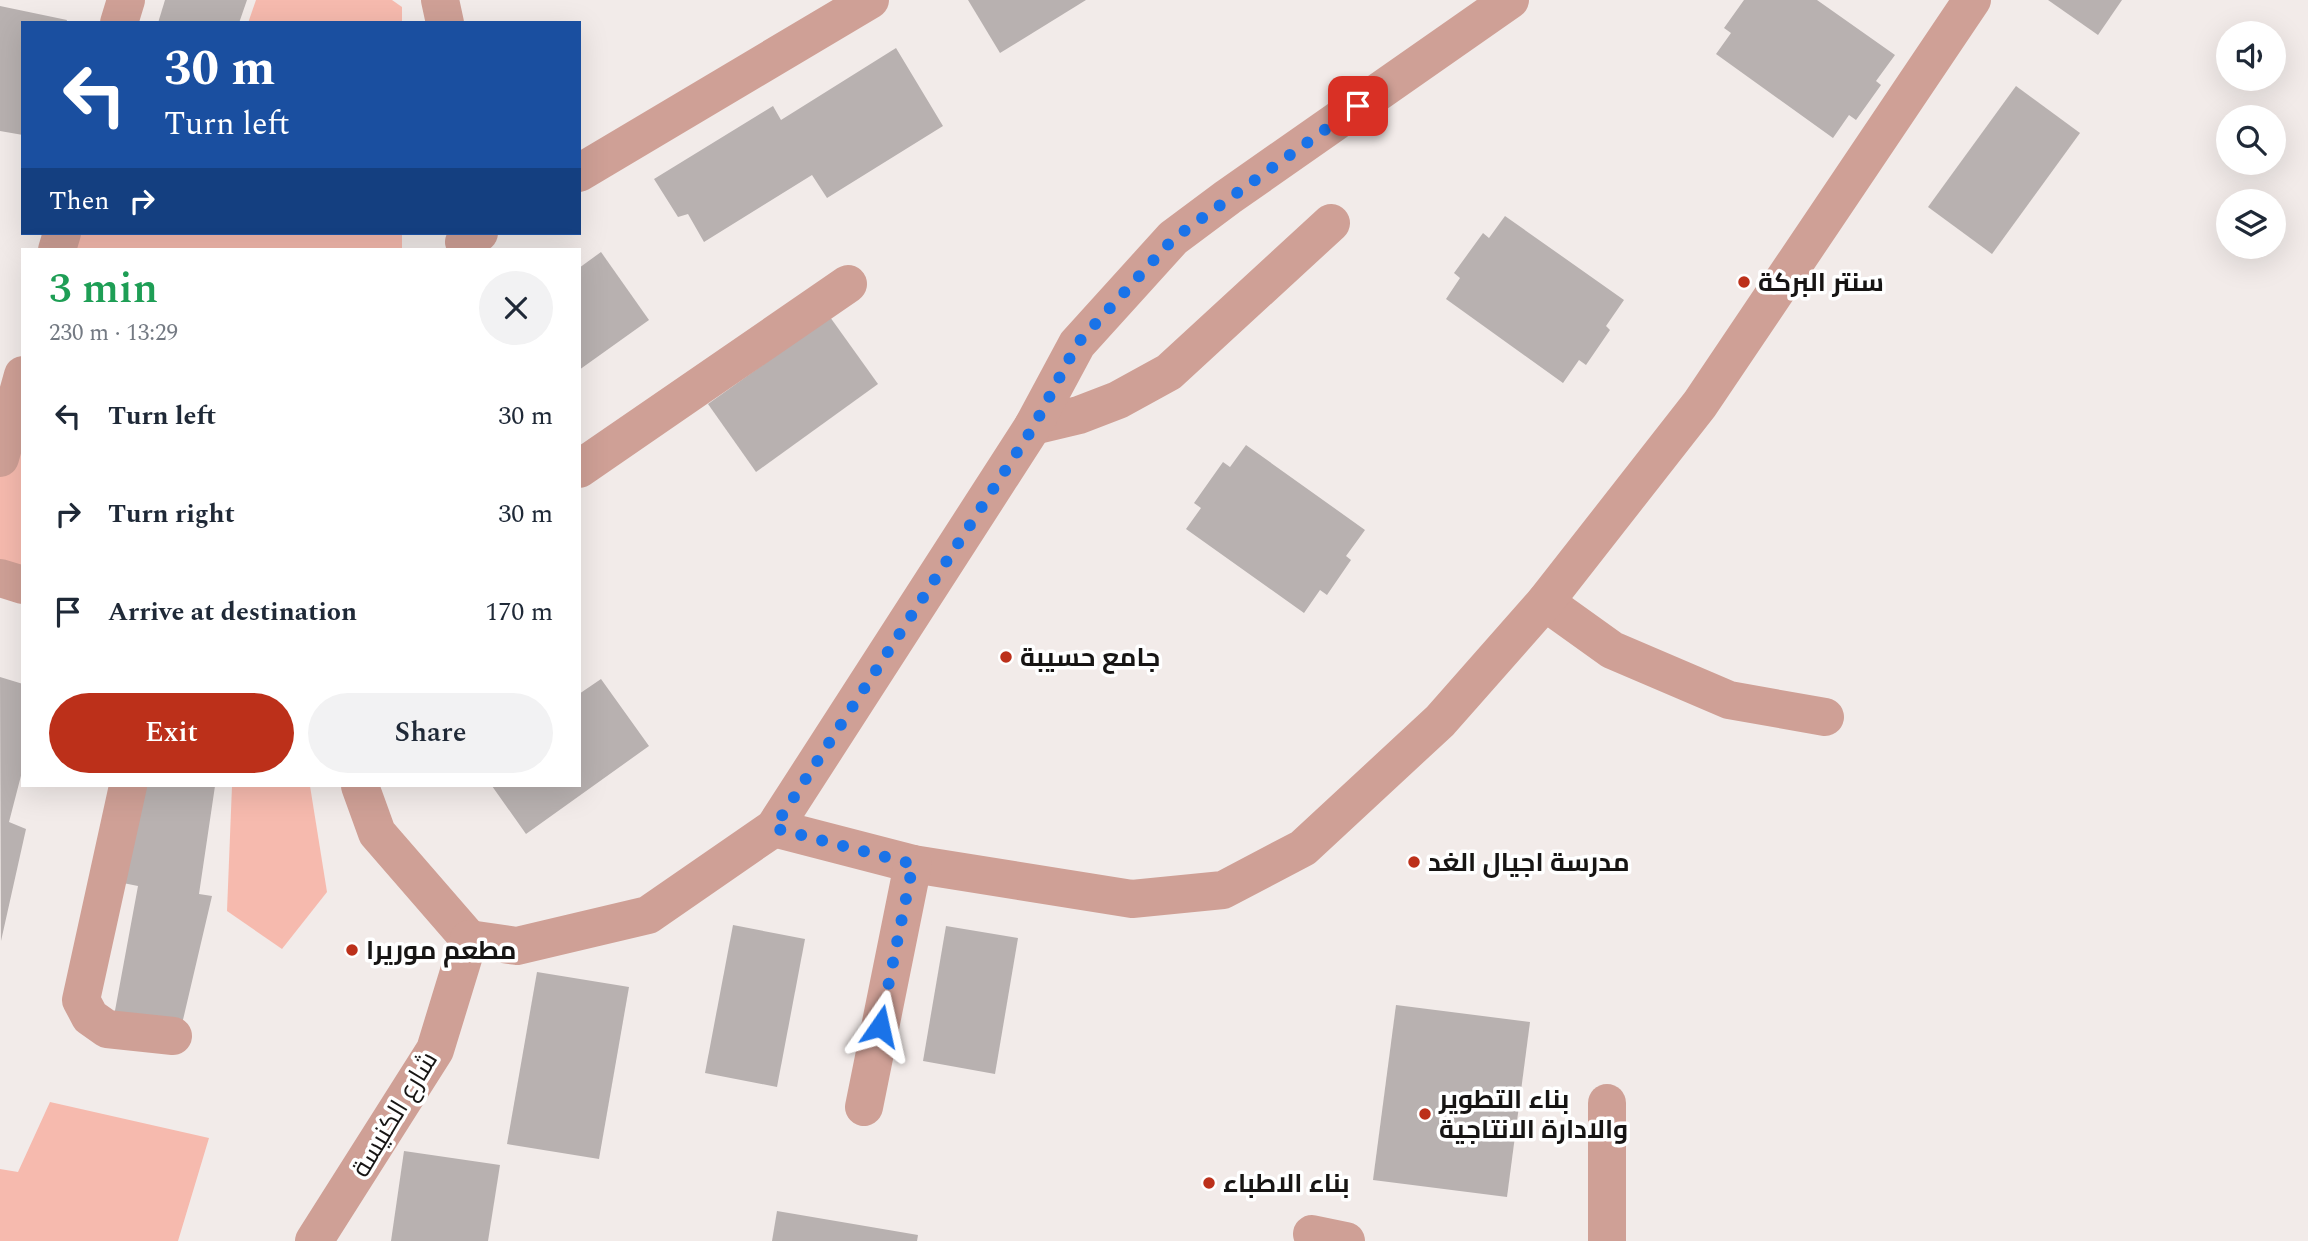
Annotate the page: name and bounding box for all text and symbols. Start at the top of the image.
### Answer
map controls [2216,21,2286,259]
button: sound [2216,21,2286,91]
text: 30 m [164,32,275,107]
icon: left [49,49,140,140]
pin [1328,76,1388,136]
icon: arrive [1339,87,1377,125]
text: Turn left [164,100,290,149]
button: search [2216,105,2286,175]
text: Then [49,181,109,221]
icon: right [123,182,161,220]
button: layers [2216,189,2286,259]
text: 3 min [49,258,158,321]
place label: سنتر البركة [1758,263,1884,303]
button: close [479,271,553,345]
marker: سنتر البركة [1736,274,1752,290]
text: 230 m · 13:29 [49,316,178,351]
text: Turn left [108,396,216,436]
text: 30 m [498,396,553,436]
icon: left [49,397,87,435]
text: Turn right [108,494,235,534]
text: 30 m [498,494,553,534]
icon: right [49,495,87,533]
text: Arrive at destination [108,592,357,632]
text: 170 m [485,592,553,632]
icon: arrive [49,593,87,631]
place label: جامع حسيبة [1020,638,1160,678]
marker: جامع حسيبة [998,649,1014,665]
button: Exit [49,693,294,773]
button: Share [308,693,553,773]
place label: مدرسة اجيال الغد [1428,843,1630,883]
marker: مدرسة اجيال الغد [1406,854,1422,870]
place label: مطعم موريرا [366,931,517,971]
marker: مطعم موريرا [344,942,360,958]
position arrow [843,989,917,1063]
street label: شارع الكنيسة [341,1044,448,1185]
place label: بناء التطوير والادارة الانتاجية [1438,1080,1628,1150]
marker: بناء التطوير والادارة الانتاجية [1417,1106,1433,1122]
place label: بناء الاطباء [1223,1164,1350,1204]
marker: بناء الاطباء [1201,1175,1217,1191]

